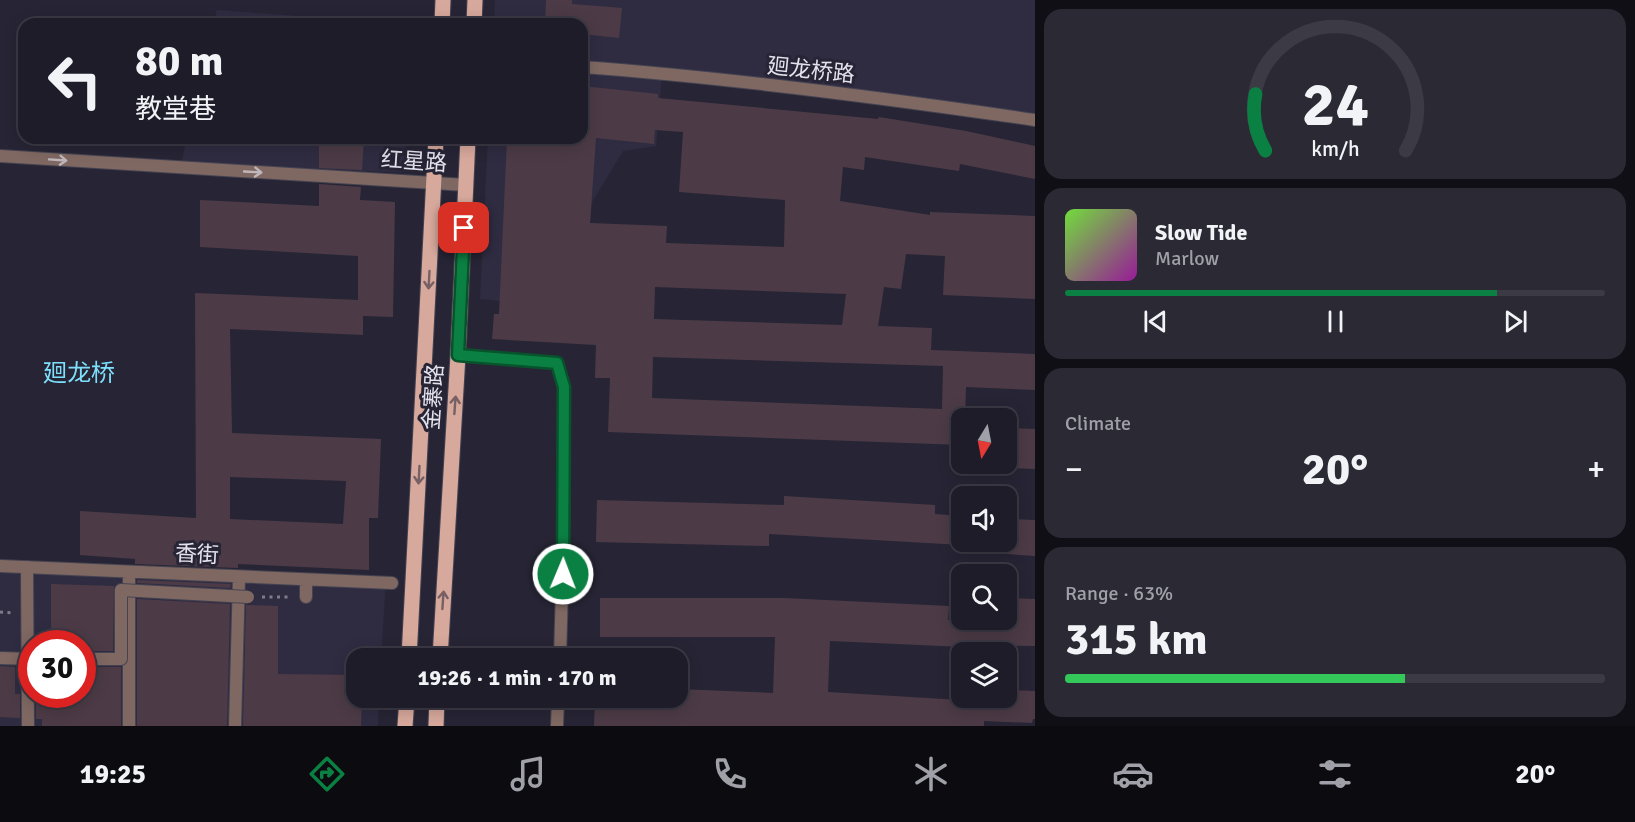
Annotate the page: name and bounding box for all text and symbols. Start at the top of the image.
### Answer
text: 80 m [135,36,224,87]
icon: left [36,42,114,120]
street label: 廻龙桥路 [766,52,856,88]
text: 24 [1301,66,1369,143]
text: 教堂巷 [135,93,216,126]
text: km/h [1311,137,1359,163]
street label: 红星路 [380,145,448,177]
one-way arrow [48,154,68,165]
one-way arrow [242,167,262,178]
pin [438,202,489,253]
icon: arrive [447,211,480,244]
text: Slow Tide [1155,219,1247,246]
text: Marlow [1155,246,1219,271]
one-way arrow [424,270,435,290]
icon: previous [1139,305,1172,338]
icon: pause [1319,305,1352,338]
icon: next [1499,305,1532,338]
district label: 廻龙桥 [43,358,115,388]
street label: 金寨路 [417,363,449,431]
one-way arrow [450,396,461,416]
north arrow [951,408,1017,474]
map controls [951,408,1017,708]
text: Climate [1065,411,1131,436]
text: 20° [1302,442,1368,497]
text: − [1065,449,1083,490]
text: + [1587,449,1605,490]
one-way arrow [413,465,424,485]
button: sound [951,486,1017,552]
street label: 香街 [174,539,220,569]
position arrow [531,542,595,606]
button: search [951,564,1017,630]
text: Range · 63% [1065,581,1173,606]
one-way arrow [438,591,449,611]
text: 315 km [1065,612,1208,667]
speed limit sign: 30 [18,630,96,708]
button: layers [951,642,1017,708]
text: 19:26 · 1 min · 170 m [417,664,617,691]
icon: directions [306,753,348,795]
icon: music [507,753,549,795]
icon: phone [709,753,751,795]
icon: climate [910,753,952,795]
icon: car [1112,753,1154,795]
icon: filters [1314,753,1356,795]
text: 19:25 [80,758,146,791]
text: 20° [1515,758,1555,791]

